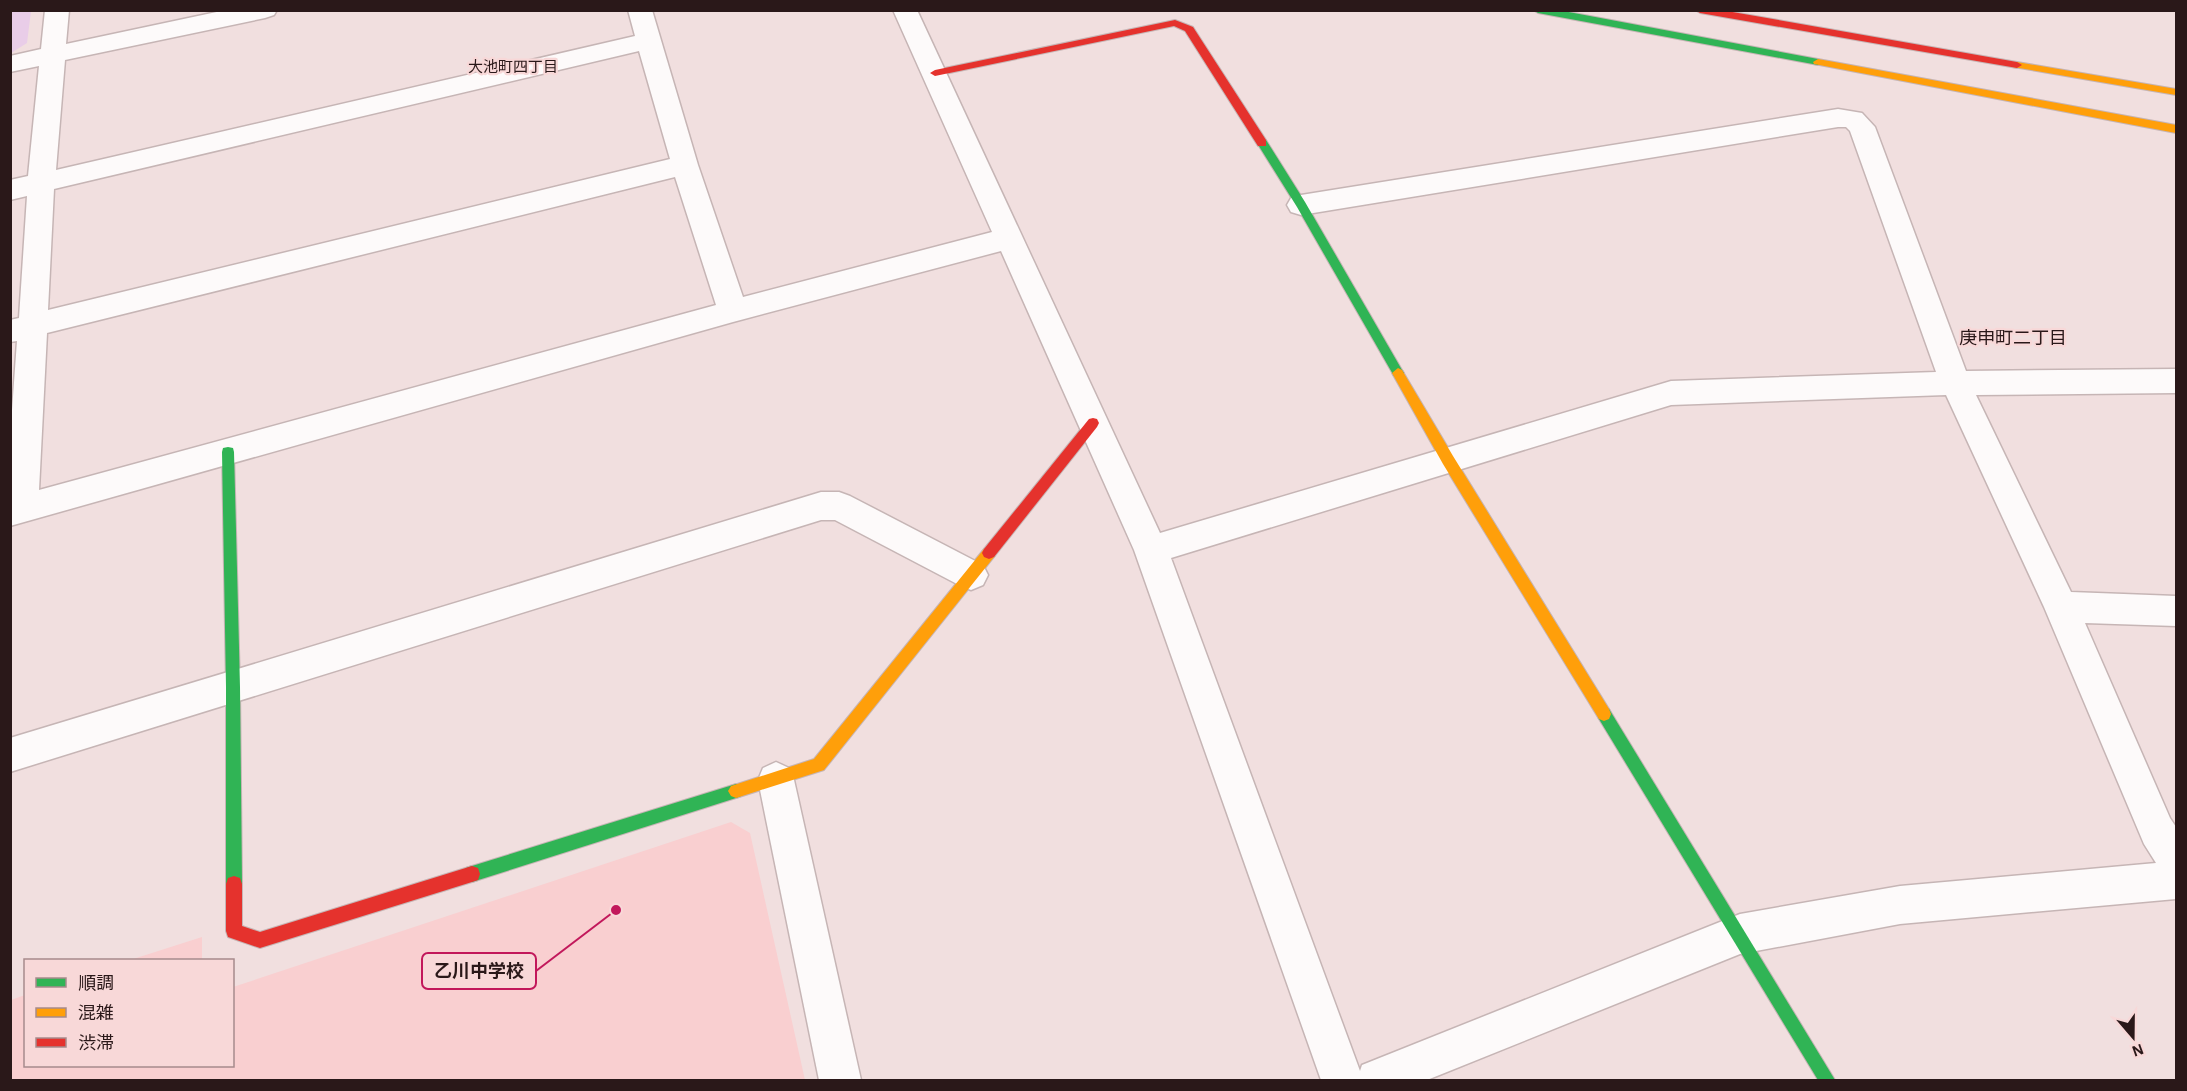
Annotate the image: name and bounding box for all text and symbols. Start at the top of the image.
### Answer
district label: 大池町四丁目 [468,59,558,75]
district label: 庚申町二丁目 [1959,329,2067,348]
callout: 乙川中学校 [422,953,536,989]
legend [24,959,234,1067]
text: 乙川中学校 [434,961,524,981]
text: 順調 [78,975,114,993]
text: 混雑 [78,1003,114,1023]
north arrow [2103,1007,2163,1067]
text: 渋滞 [78,1034,114,1053]
text: N [2130,1041,2146,1060]

